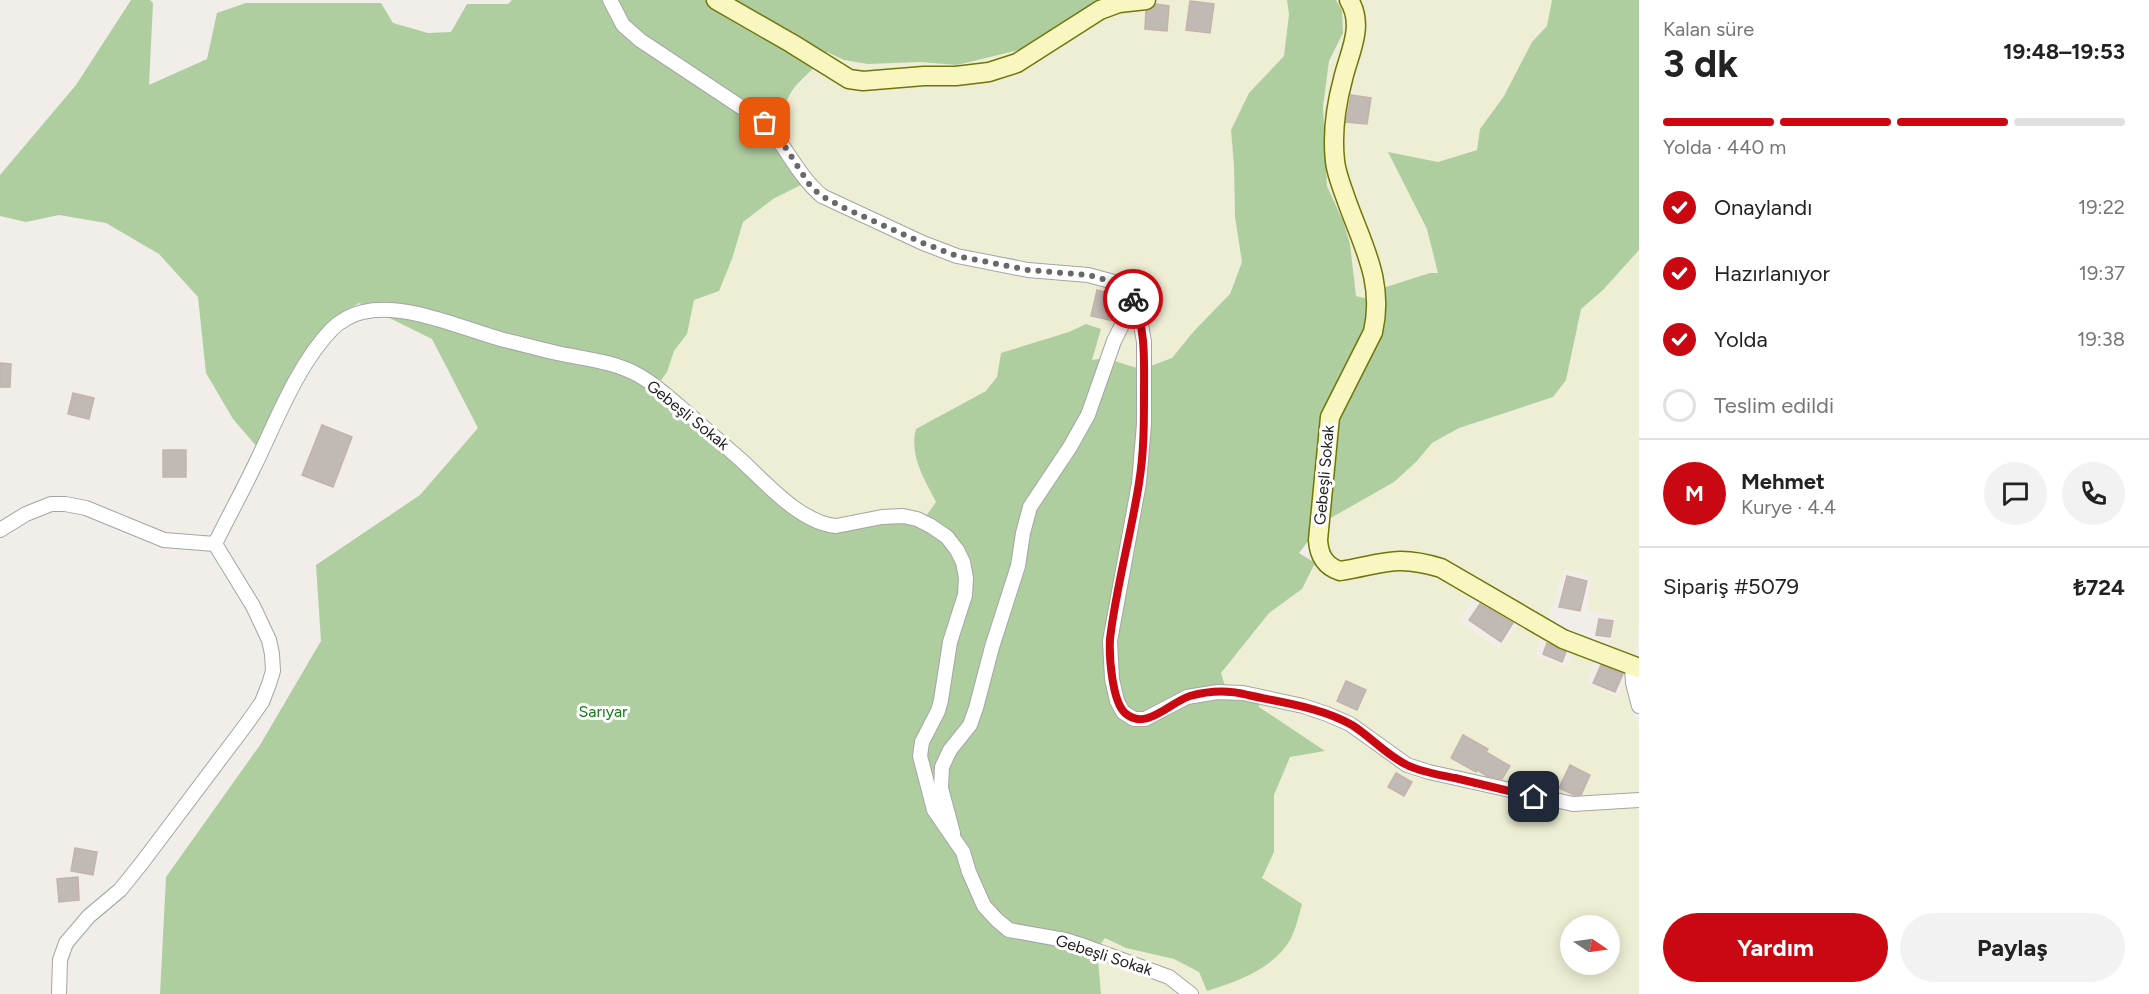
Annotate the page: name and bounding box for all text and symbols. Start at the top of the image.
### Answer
text: Kalan süre [1663,17,1754,41]
text: 19:48–19:53 [2003,38,2125,65]
text: 3 dk [1663,40,1738,87]
pin [739,97,790,148]
icon: bag [748,106,781,139]
text: Yolda · 440 m [1663,135,1786,159]
icon: check [1663,191,1696,224]
text: Onaylandı [1714,194,1812,221]
text: 19:22 [2078,195,2125,219]
icon: check [1663,257,1696,290]
text: Hazırlanıyor [1714,260,1830,287]
text: 19:37 [2079,261,2125,285]
courier [1103,269,1163,329]
icon: bike [1117,283,1150,316]
icon: check [1663,323,1696,356]
text: Yolda [1714,326,1768,353]
text: 19:38 [2077,327,2125,351]
street label: Gebeşli Sokak [643,376,733,454]
text: Teslim edildi [1714,392,1834,419]
street label: Gebeşli Sokak [1310,424,1338,526]
button: chat [1984,462,2047,525]
button: phone [2062,462,2125,525]
text: Mehmet [1741,468,1825,495]
text: M [1685,480,1704,507]
text: Kurye · 4.4 [1741,495,1836,519]
text: Sipariş #5079 [1663,573,1799,600]
text: ₺724 [2074,574,2125,601]
park label: Sarıyar [579,702,628,721]
pin [1508,771,1559,822]
icon: home [1517,780,1550,813]
button: Yardım [1663,913,1888,982]
button: Paylaş [1900,913,2125,982]
north arrow [1560,915,1620,975]
map controls [1560,915,1620,975]
street label: Gebeşli Sokak [1053,930,1155,980]

